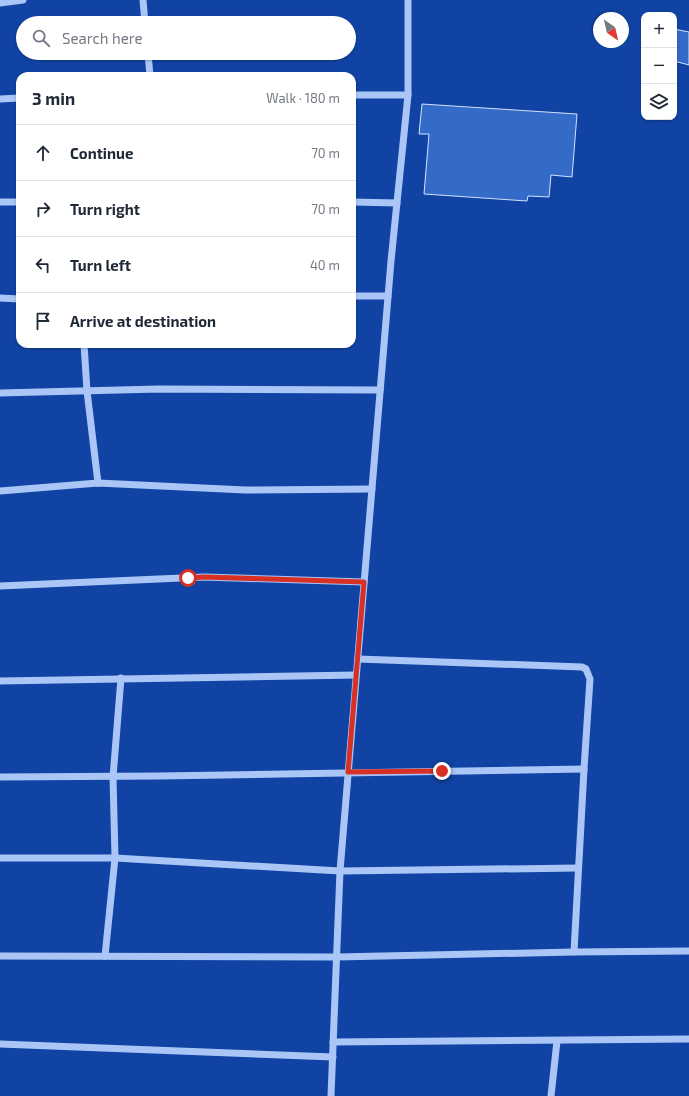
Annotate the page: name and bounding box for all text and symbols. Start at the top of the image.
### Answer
north arrow [593,12,629,48]
map controls [641,12,677,120]
button: + [641,12,677,48]
search box [16,16,356,60]
icon: search [30,27,52,49]
text: Search here [62,29,143,47]
button: − [641,48,677,84]
button: layers [641,84,677,120]
text: 3 min [32,88,75,108]
text: Walk · 180 m [266,90,340,106]
icon: ahead [32,142,54,164]
text: Continue [70,144,133,162]
text: 70 m [311,145,340,161]
icon: right [32,198,54,220]
text: Turn right [70,200,140,218]
text: 70 m [311,201,340,217]
icon: left [32,254,54,276]
text: Turn left [70,256,131,274]
text: 40 m [310,257,340,273]
icon: arrive [32,310,54,332]
text: Arrive at destination [70,312,216,330]
route start [179,569,197,587]
route end [433,762,451,780]

